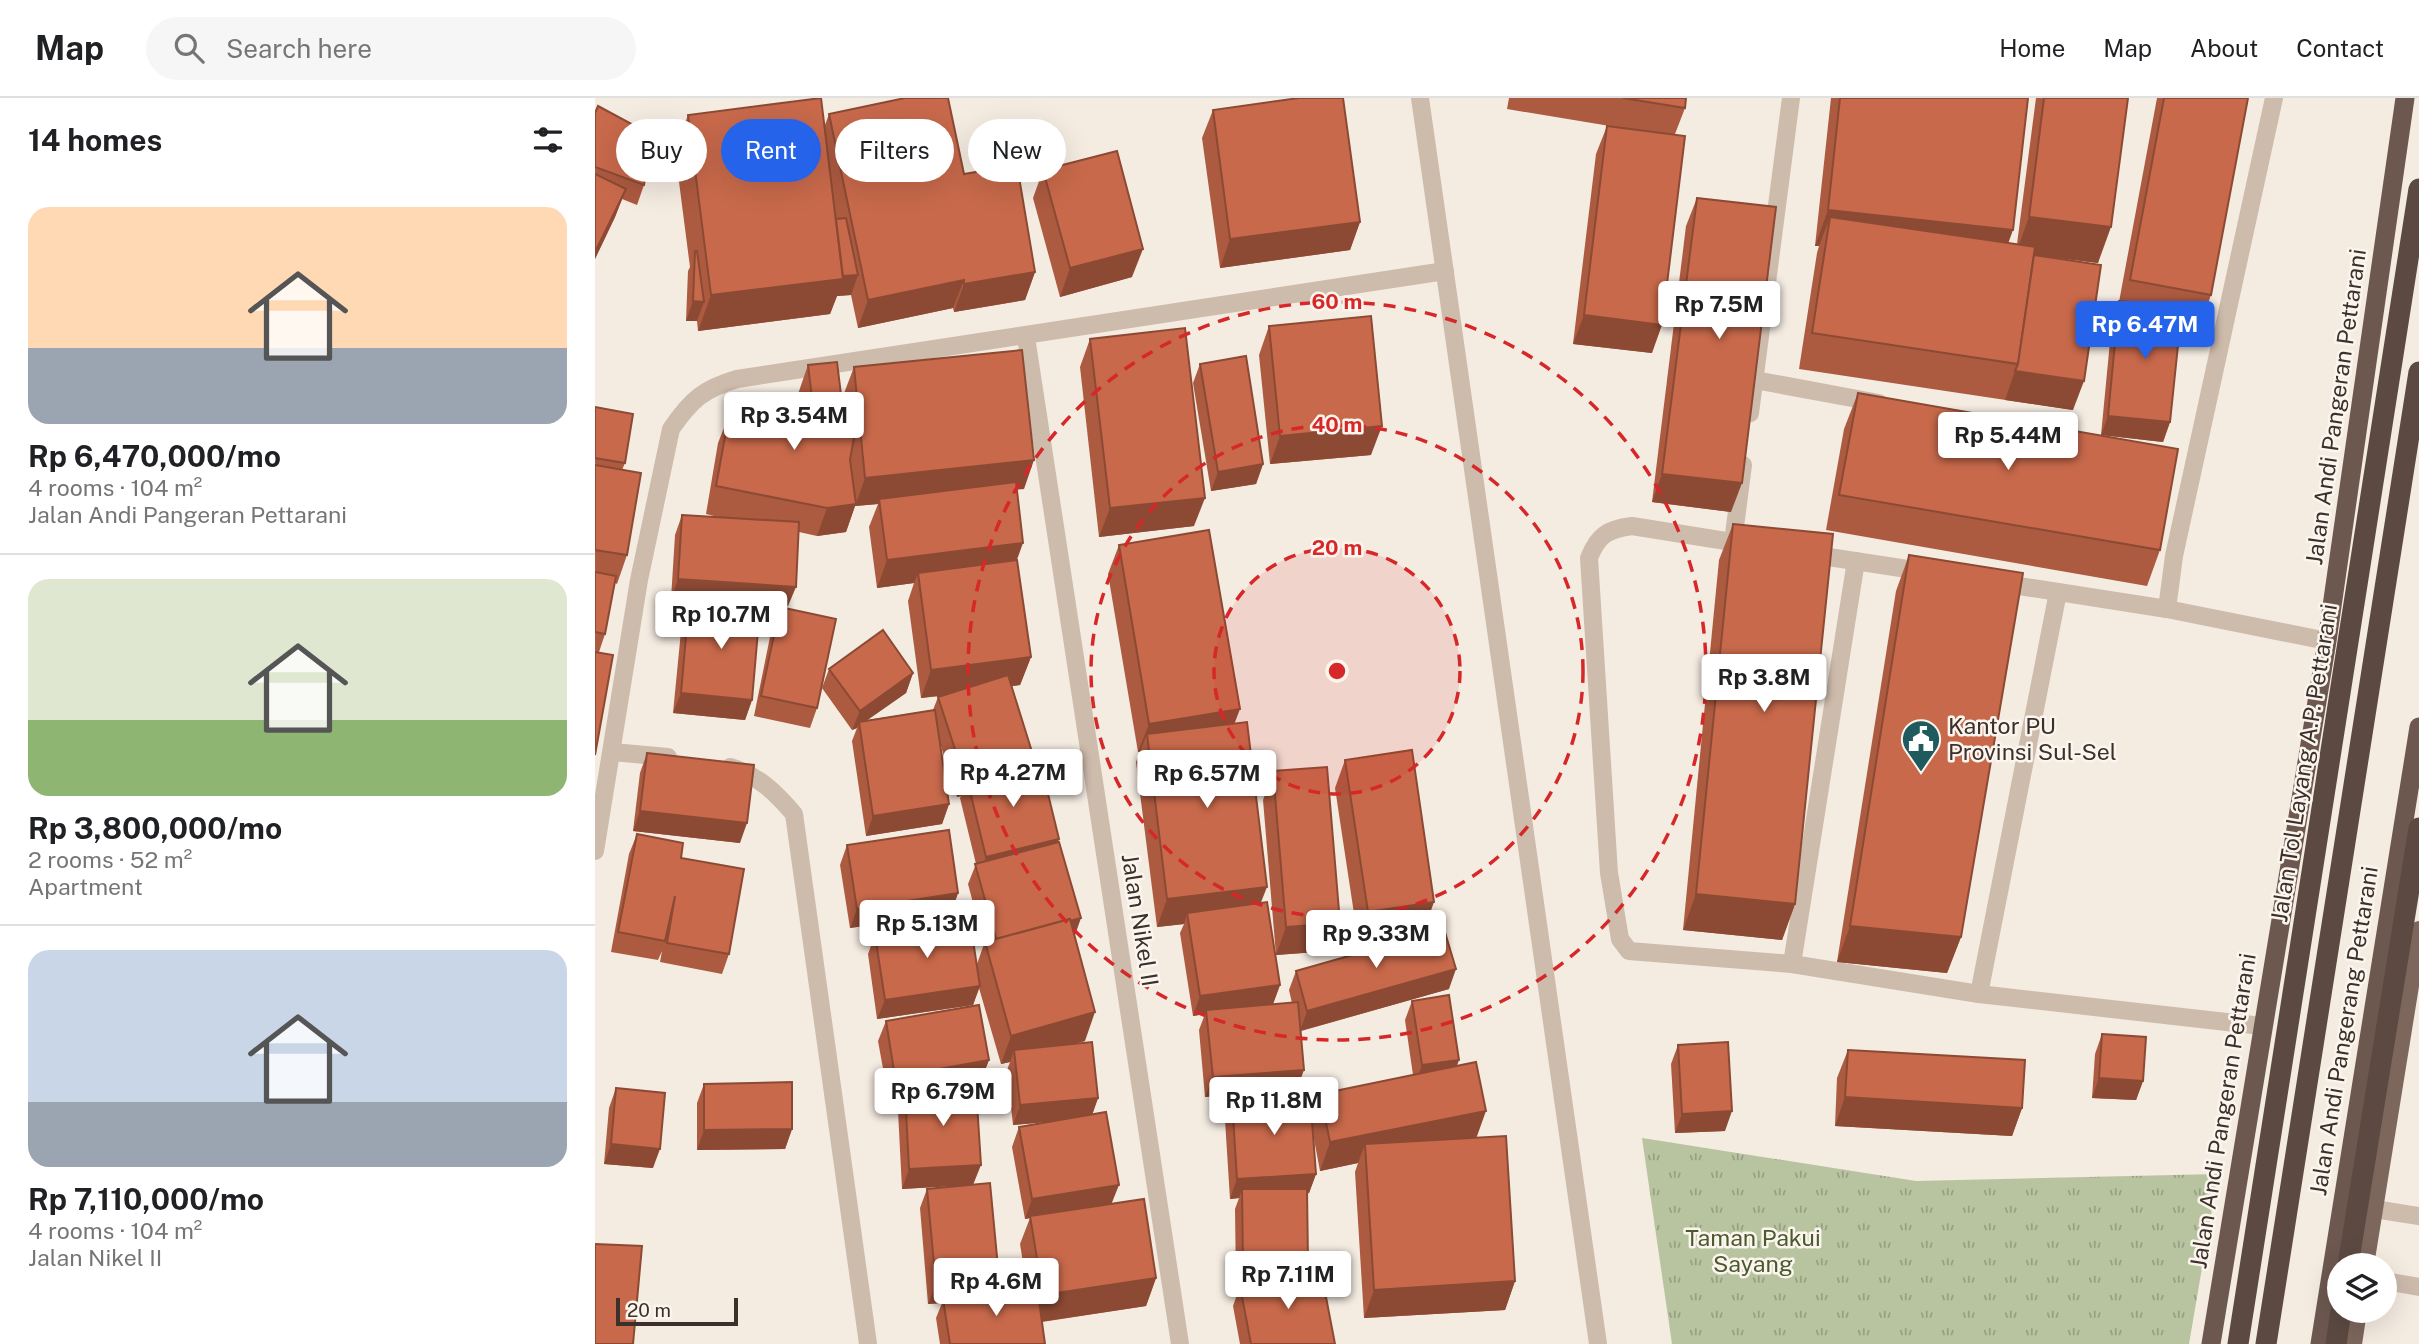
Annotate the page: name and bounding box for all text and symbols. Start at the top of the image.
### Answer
search box [146,17,636,80]
text: Map [35,29,104,67]
icon: search [170,29,208,67]
text: Search here [226,33,372,64]
text: Home [1999,34,2065,62]
text: Map [2103,34,2152,62]
text: About [2190,34,2258,62]
text: Contact [2296,34,2384,62]
chip: Buy [616,119,707,182]
chip: Rent [721,119,821,182]
chip: Filters [835,119,954,182]
chip: New [968,119,1066,182]
icon: filters [529,121,567,159]
text: 14 homes [28,122,162,158]
street label: Jalan Andi Pangeran Pettarani [2300,247,2371,567]
icon: home [235,253,361,379]
pin: Rp 7.5M [1654,282,1784,341]
text: 60 m [1312,289,1362,314]
text: Rp 7.5M [1674,290,1764,317]
pin: Rp 6.47M [2073,302,2217,361]
text: Rp 6.47M [2092,310,2198,337]
pin: Rp 3.54M [722,392,866,452]
text: Rp 3.54M [740,401,848,428]
text: 40 m [1312,412,1362,437]
pin: Rp 5.44M [1936,412,2080,472]
text: Rp 5.44M [1954,421,2062,448]
text: Rp 6,470,000/mo [28,438,281,474]
text: 4 rooms · 104 m² [28,474,202,501]
text: Jalan Andi Pangeran Pettarani [28,501,347,528]
text: 20 m [1312,535,1362,560]
pin: Rp 10.7M [649,592,793,651]
text: Rp 10.7M [671,600,771,627]
street label: Jalan Tol Layang A.P. Pettarani [2265,602,2342,924]
icon: home [235,625,361,751]
pin: Rp 3.8M [1699,654,1829,714]
centre of rings [1325,659,1349,683]
text: Rp 3.8M [1717,663,1811,690]
place label: Kantor PU Provinsi Sul-Sel [1948,712,2117,765]
public building icon: Kantor PU Provinsi Sul-Sel [1900,718,1942,773]
pin: Rp 4.27M [941,750,1085,809]
pin: Rp 6.57M [1135,750,1279,810]
text: Rp 4.27M [960,758,1066,785]
text: Rp 6.57M [1153,759,1261,786]
text: Rp 3,800,000/mo [28,810,282,846]
text: 2 rooms · 52 m² [28,846,192,873]
street label: Jalan Nikel II [1117,852,1164,988]
street label: Jalan Andi Pangerang Pettarani [2304,864,2383,1198]
text: Apartment [28,873,143,900]
pin: Rp 5.13M [855,900,999,960]
text: Rp 5.13M [876,909,978,936]
pin: Rp 9.33M [1304,910,1448,970]
text: Rp 9.33M [1322,919,1430,946]
street label: Jalan Andi Pangeran Pettarani [2184,951,2261,1271]
icon: home [235,996,361,1122]
pin: Rp 6.79M [871,1068,1015,1128]
text: Rp 6.79M [891,1077,995,1104]
pin: Rp 11.8M [1202,1077,1346,1137]
text: Rp 11.8M [1225,1086,1323,1113]
text: Rp 7,110,000/mo [28,1181,264,1217]
text: 4 rooms · 104 m² [28,1217,202,1244]
park label: Taman Pakui Sayang [1685,1224,1821,1277]
text: Jalan Nikel II [28,1244,162,1271]
pin: Rp 7.11M [1216,1252,1360,1311]
map controls [2327,1253,2397,1323]
button: layers [2327,1253,2397,1323]
pin: Rp 4.6M [931,1258,1061,1318]
text: Rp 7.11M [1241,1260,1335,1287]
text: Rp 4.6M [950,1267,1042,1294]
scale bar [616,1295,739,1327]
text: 20 m [627,1299,671,1321]

